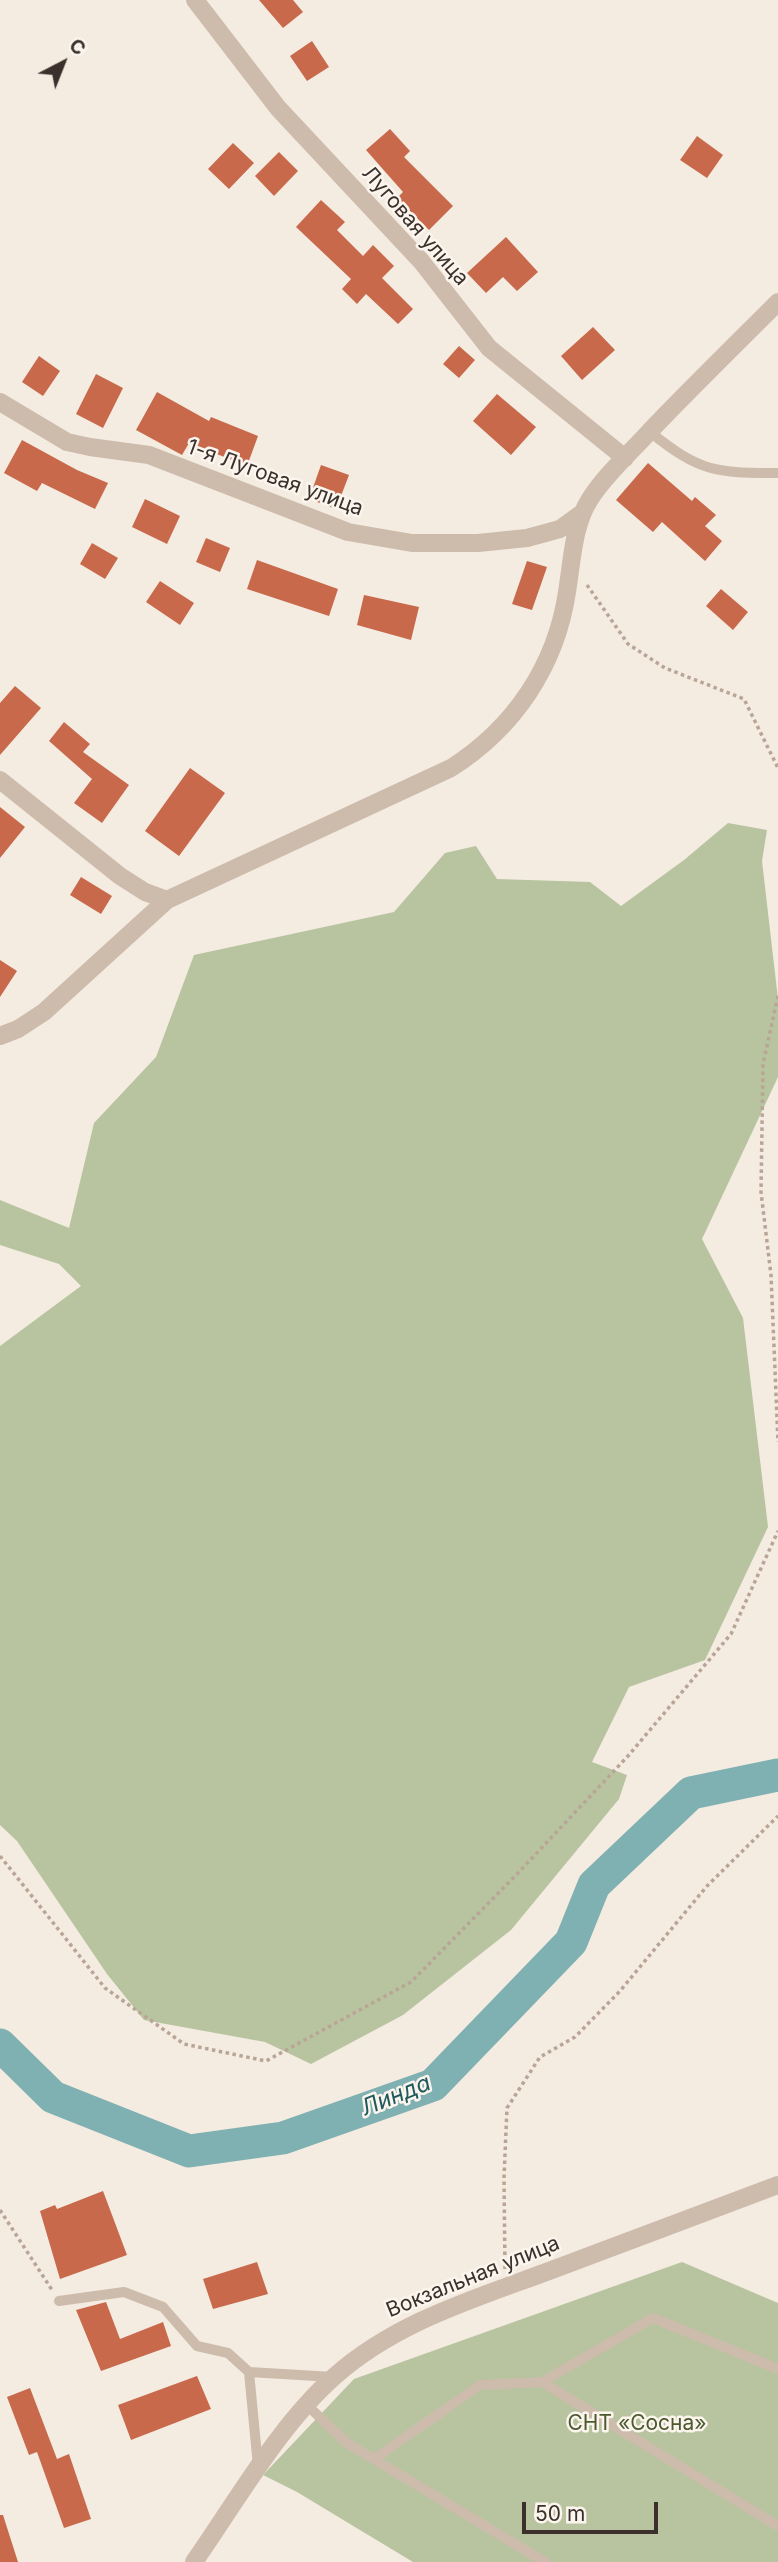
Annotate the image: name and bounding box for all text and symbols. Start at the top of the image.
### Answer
north arrow [28,28,98,98]
text: С [64,34,90,60]
street label: Луговая улица [356,161,474,291]
street label: 1-я Луговая улица [183,434,367,522]
water label: Линда [357,2070,435,2122]
street label: Вокзальная улица [383,2231,563,2323]
park label: СНТ «Сосна» [567,2411,707,2437]
scale bar [526,2488,662,2532]
text: 50 m [535,2501,585,2526]

